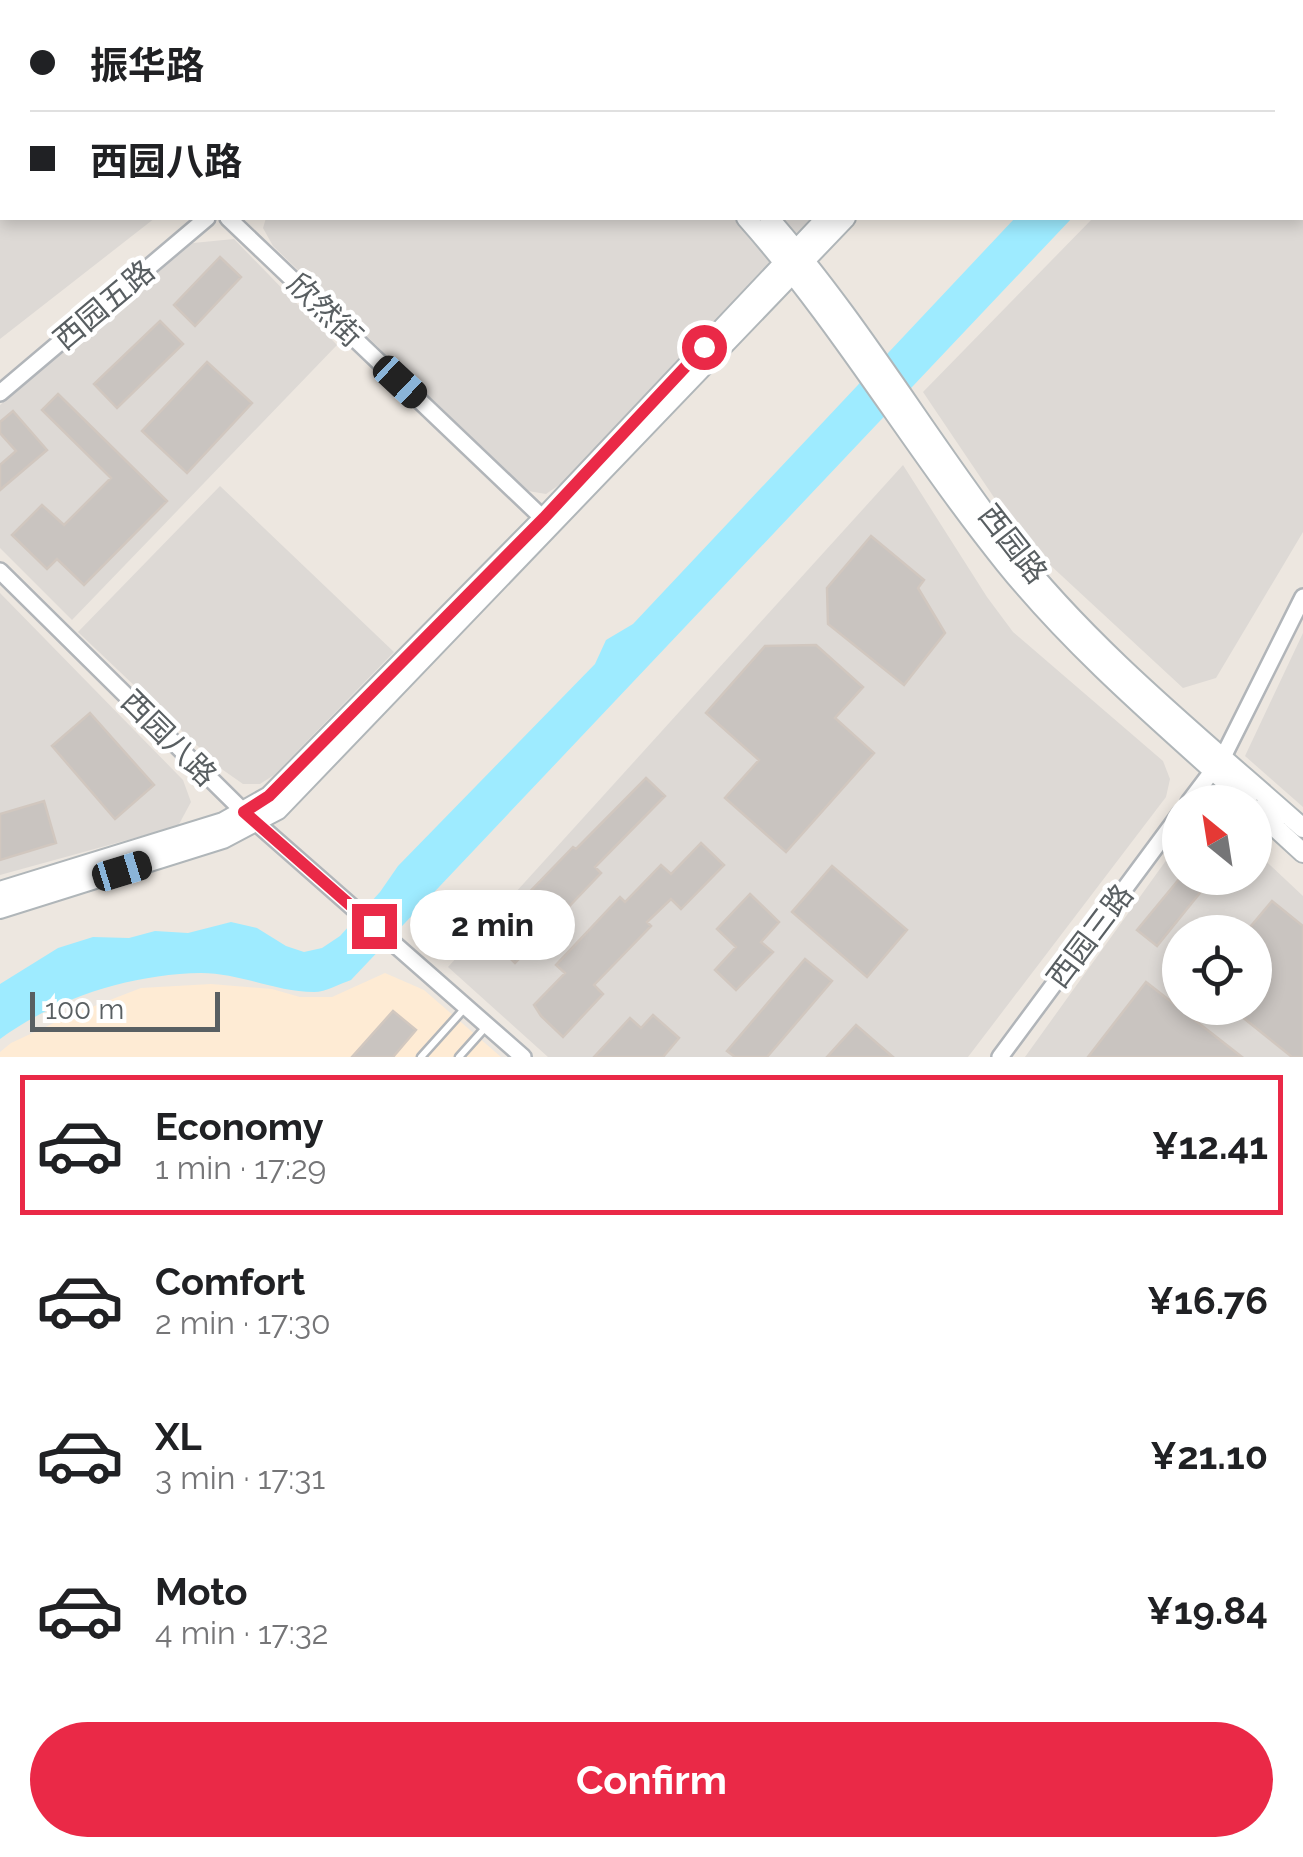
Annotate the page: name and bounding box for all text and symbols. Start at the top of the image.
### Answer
text: 振华路 [90,43,204,88]
text: 西园八路 [90,139,242,184]
street label: 西园五路 [47,253,161,357]
street label: 欣然街 [280,266,370,354]
route start [682,325,727,370]
car [368,351,432,413]
street label: 西园路 [972,498,1054,590]
street label: 西园八路 [114,683,224,793]
north arrow [1162,785,1272,895]
map controls [1162,785,1272,1025]
car [89,848,155,894]
street label: 西园三路 [1040,878,1140,994]
callout: 2 min [409,891,574,961]
route end [352,904,397,949]
text: 2 min [451,906,534,943]
button: locate [1162,915,1272,1025]
scale bar [30,987,220,1032]
text: 100 m [45,993,124,1026]
icon: car [35,1100,125,1190]
text: Economy [155,1104,324,1149]
text: ¥12.41 [1152,1123,1268,1168]
text: 1 min · 17:29 [155,1149,326,1186]
icon: car [35,1255,125,1345]
text: Comfort [155,1259,305,1304]
text: ¥16.76 [1147,1278,1268,1323]
text: 2 min · 17:30 [155,1304,331,1341]
icon: car [35,1410,125,1500]
text: XL [155,1414,202,1459]
text: ¥21.10 [1150,1433,1268,1478]
text: 3 min · 17:31 [155,1459,325,1496]
icon: car [35,1565,125,1655]
text: Moto [155,1569,248,1614]
text: ¥19.84 [1147,1588,1268,1633]
text: 4 min · 17:32 [155,1614,328,1651]
button: Confirm [30,1722,1273,1837]

